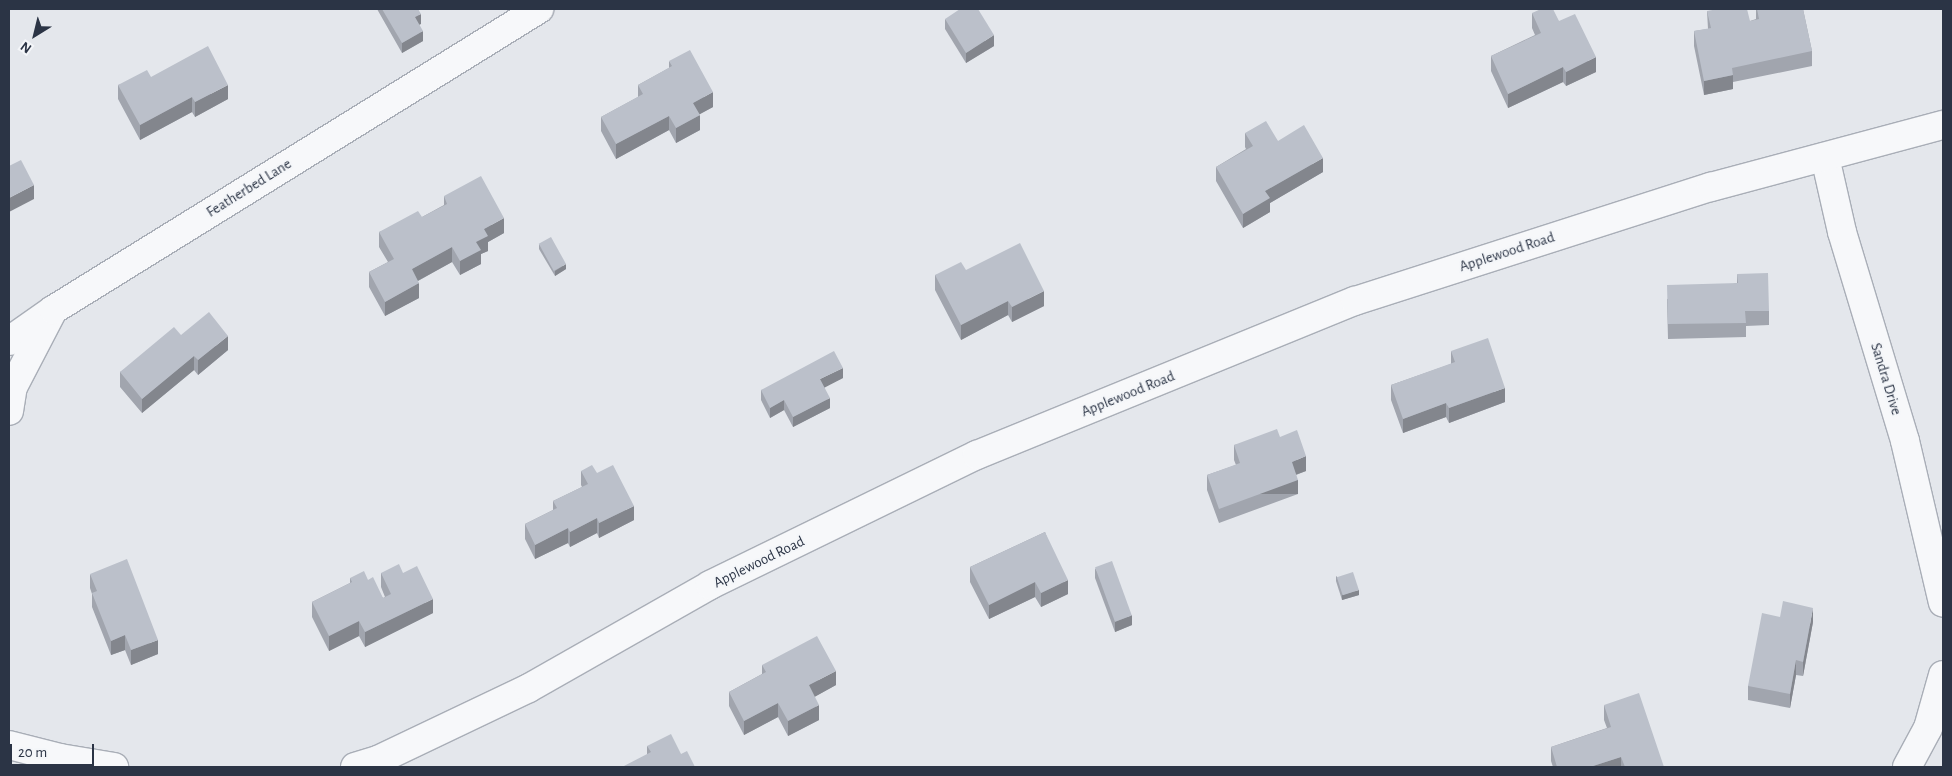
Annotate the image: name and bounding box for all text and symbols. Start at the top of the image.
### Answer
north arrow [10,10,60,60]
text: N [18,39,34,56]
street label: Featherbed Lane [203,155,295,221]
street label: Applewood Road [1457,228,1557,276]
street label: Sandra Drive [1867,341,1905,417]
street label: Applewood Road [1079,367,1177,421]
street label: Applewood Road [711,532,807,592]
scale bar [12,734,96,766]
text: 20 m [18,745,47,760]

